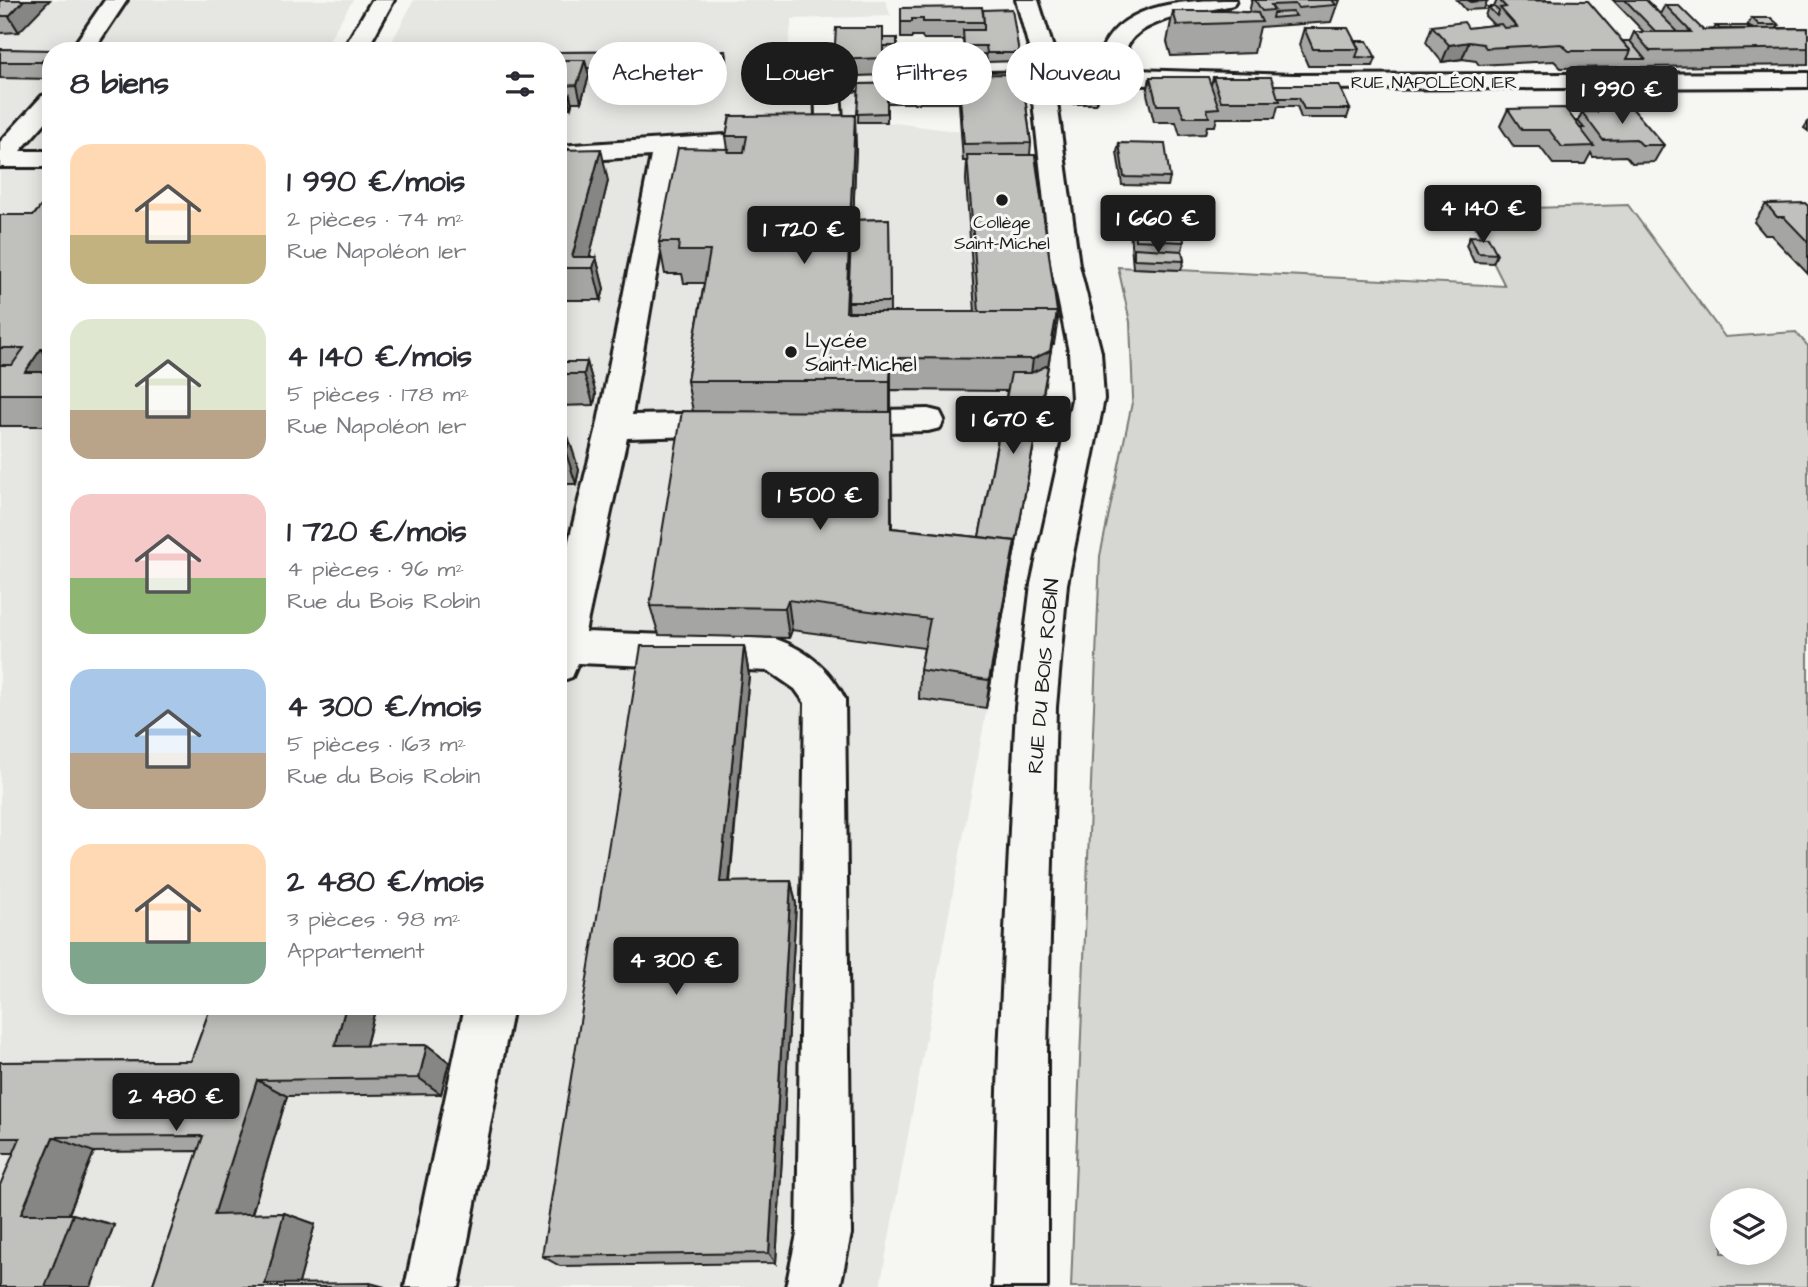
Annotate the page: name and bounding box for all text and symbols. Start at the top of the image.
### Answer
chip: Acheter [588,42,727,105]
chip: Louer [741,42,858,105]
chip: Filtres [872,42,992,105]
chip: Nouveau [1006,42,1144,105]
text: 8 biens [70,63,169,105]
icon: filters [501,65,539,103]
pin: 1 990 € [1557,66,1687,126]
street label: RUE NAPOLÉON 1ER [1351,70,1517,95]
text: 1 990 € [1582,73,1662,105]
text: 1 990 €/mois [287,161,465,203]
icon: home [126,172,210,256]
pin: 4 140 € [1418,186,1548,245]
marker: Collège Saint-Michel [994,192,1010,208]
text: 4 140 € [1440,192,1526,224]
pin: 1 660 € [1093,196,1223,255]
text: 1 660 € [1117,202,1200,234]
text: 2 pièces · 74 m² [287,203,464,235]
pin: 1 720 € [739,206,869,266]
place label: Collège Saint-Michel [954,210,1050,256]
text: 1 720 € [763,213,845,245]
text: Rue Napoléon 1er [287,235,466,267]
place label: Lycée Saint-Michel [805,326,917,379]
text: 4 140 €/mois [287,336,472,378]
marker: Lycée Saint-Michel [783,344,799,360]
icon: home [126,347,210,431]
text: 5 pièces · 178 m² [287,378,469,410]
pin: 1 670 € [948,396,1078,456]
text: 1 670 € [972,403,1054,435]
text: Rue Napoléon 1er [287,410,466,442]
pin: 1 500 € [755,472,885,532]
text: 1 500 € [778,479,862,511]
text: 1 720 €/mois [287,511,467,553]
icon: home [126,522,210,606]
text: 4 pièces · 96 m² [287,553,464,585]
street label: RUE DU BOIS ROBIN [1021,577,1066,775]
text: Rue du Bois Robin [287,585,480,617]
text: 4 300 €/mois [287,686,482,728]
icon: home [126,697,210,781]
text: 5 pièces · 163 m² [287,728,466,760]
text: Rue du Bois Robin [287,760,480,792]
text: 2 480 €/mois [287,861,484,903]
icon: home [126,872,210,956]
text: 3 pièces · 98 m² [287,903,461,935]
text: Appartement [287,935,425,967]
pin: 4 300 € [611,937,741,997]
text: 4 300 € [629,944,723,976]
pin: 2 480 € [111,1074,241,1133]
text: 2 480 € [129,1080,223,1112]
map controls [1710,1188,1787,1265]
button: layers [1710,1188,1787,1265]

